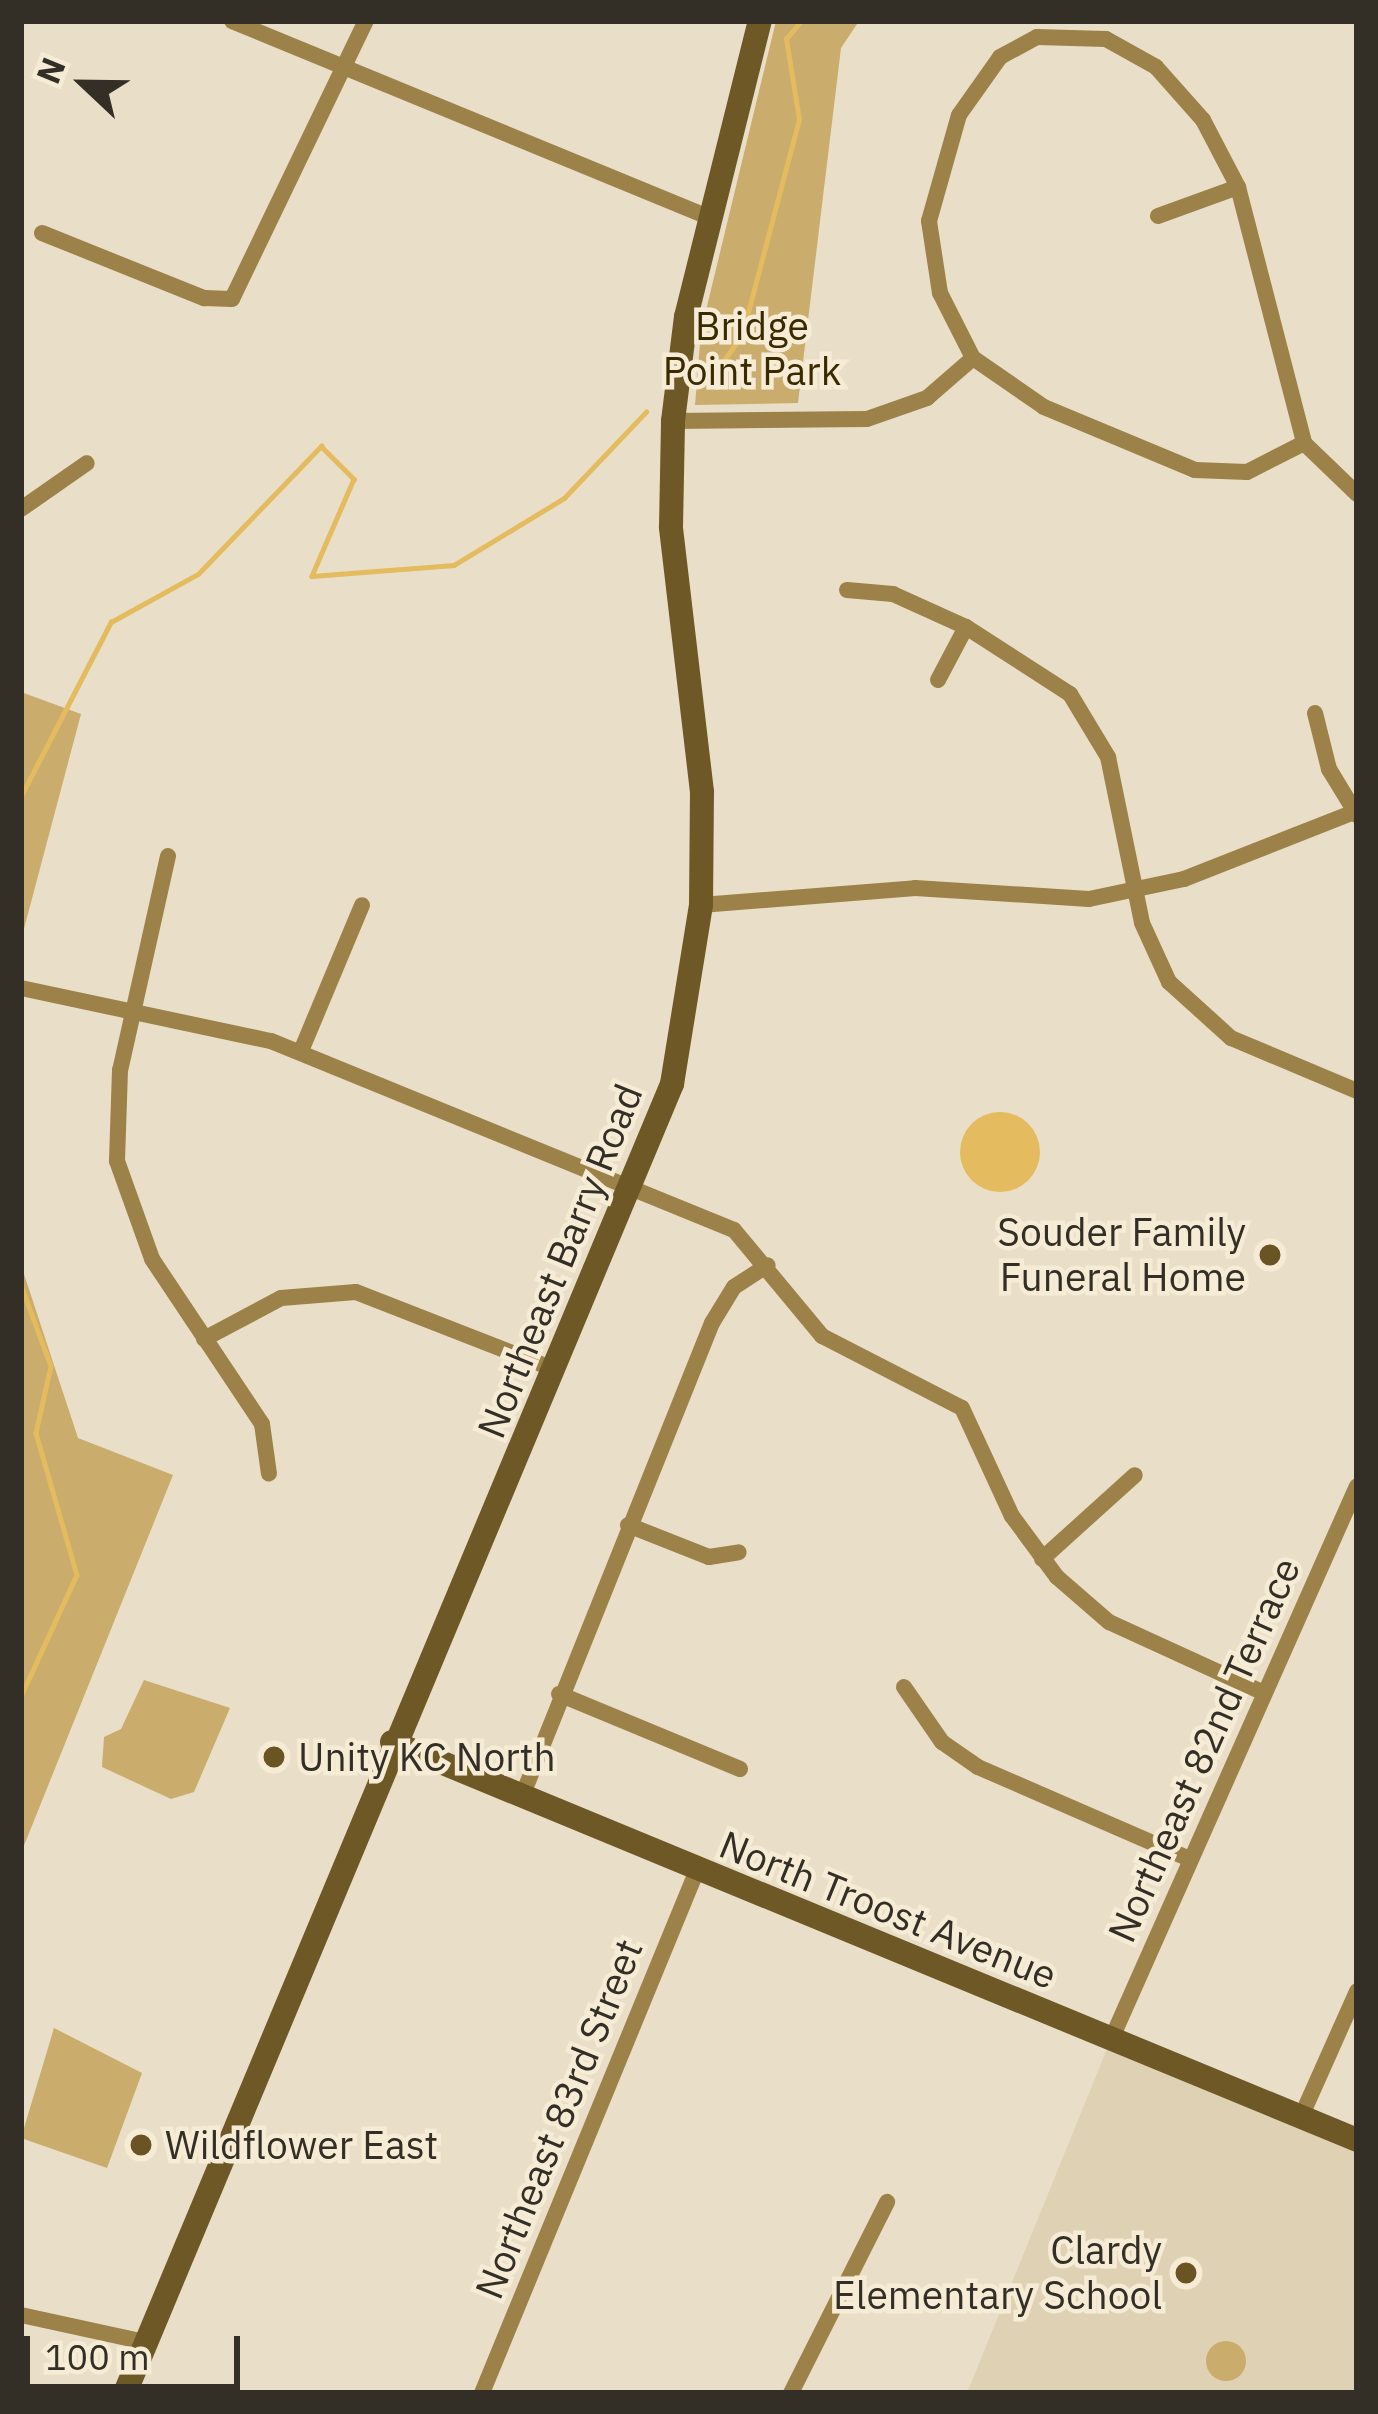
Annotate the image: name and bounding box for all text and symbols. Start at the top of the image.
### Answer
north arrow [24,24,144,144]
text: N [26,51,75,89]
park label: Bridge Point Park [663,304,841,395]
street label: Northeast Barry Road [468,1077,652,1445]
place label: Souder Family Funeral Home [997,1210,1246,1301]
marker: Souder Family Funeral Home [1257,1242,1283,1268]
street label: Northeast 82nd Terrace [1098,1551,1310,1949]
place label: Unity KC North [298,1734,556,1780]
marker: Unity KC North [261,1744,287,1770]
street label: North Troost Avenue [713,1821,1063,1999]
street label: Northeast 83rd Street [466,1933,652,2305]
place label: Wildflower East [165,2122,438,2168]
marker: Wildflower East [128,2132,154,2158]
place label: Clardy Elementary School [833,2228,1162,2319]
marker: Clardy Elementary School [1173,2260,1199,2286]
scale bar [30,2312,246,2386]
text: 100 m [45,2333,150,2380]

